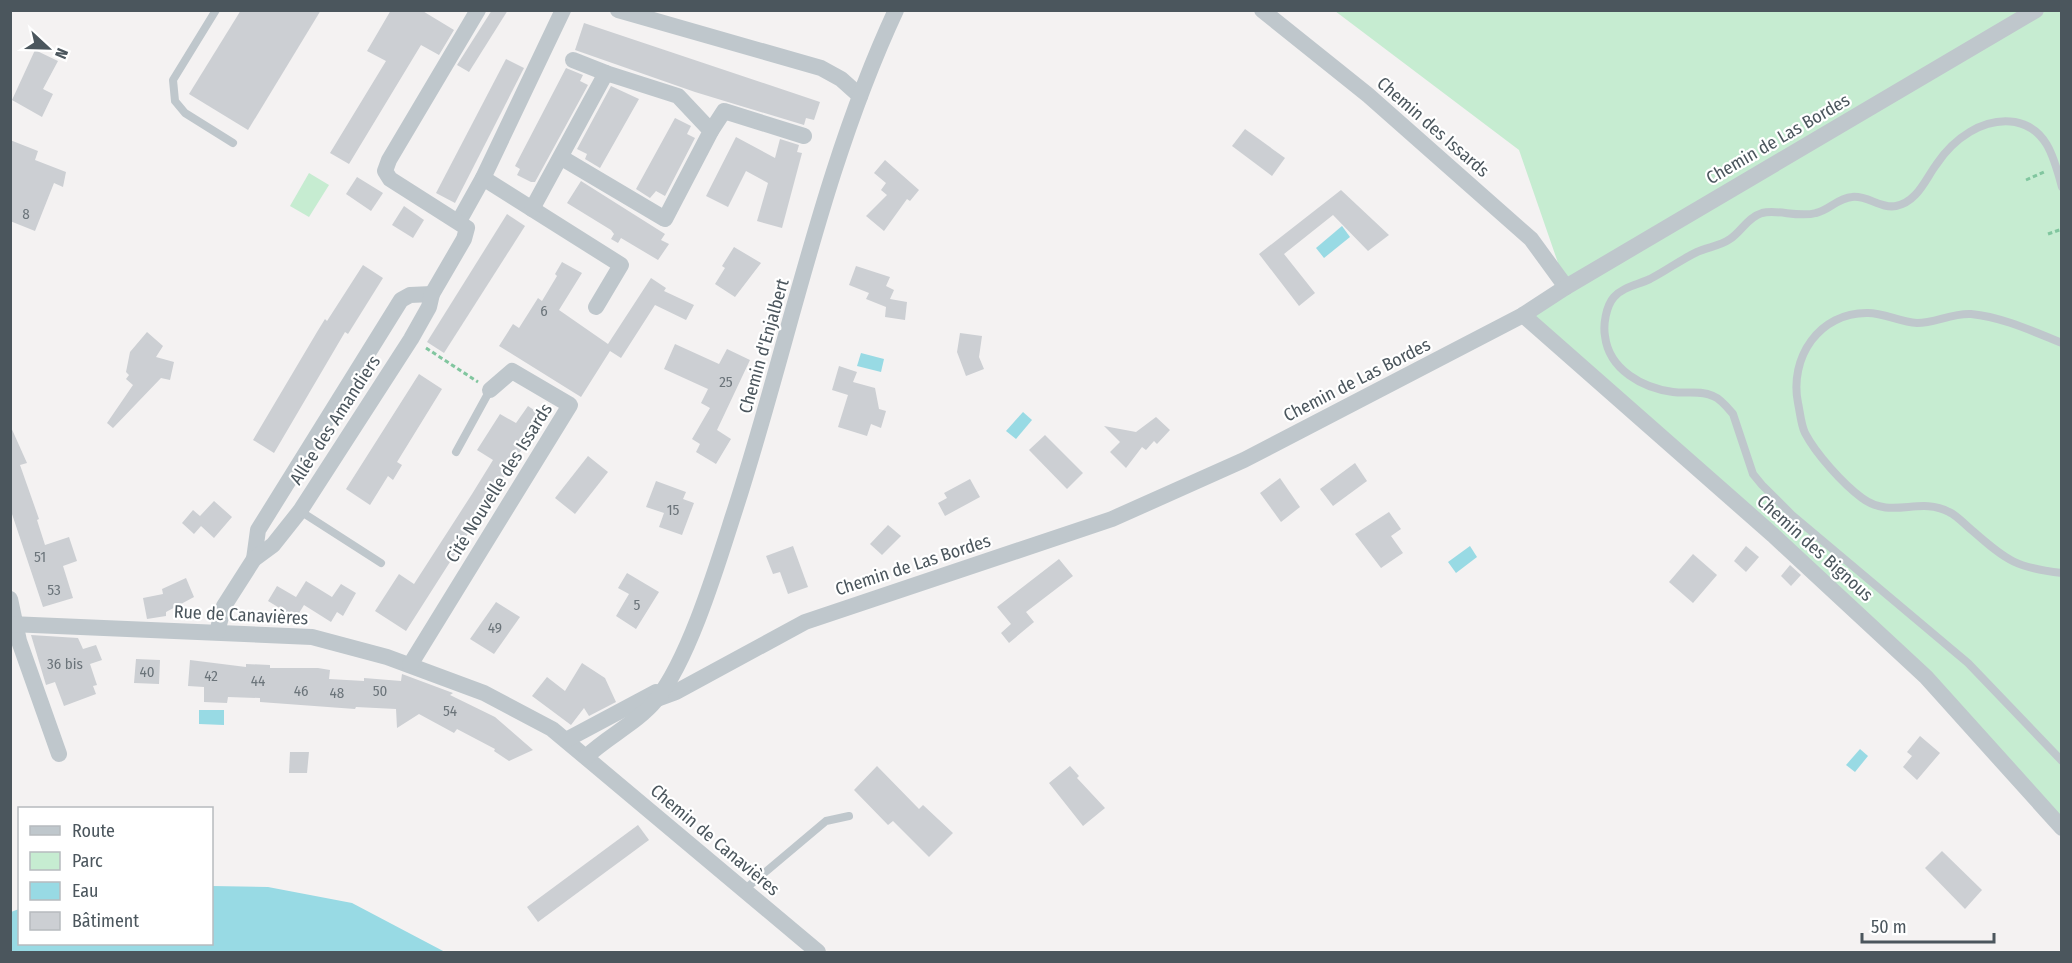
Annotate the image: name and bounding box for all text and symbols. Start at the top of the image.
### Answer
north arrow [18,18,78,78]
text: N [51,45,72,61]
street label: Chemin des Issards [1372,72,1494,182]
street label: Chemin de Las Bordes [1702,89,1854,189]
house number: 8 [22,205,30,223]
street label: Chemin d'Enjalbert [734,276,794,416]
house number: 6 [540,302,548,320]
street label: Chemin de Las Bordes [1280,333,1434,427]
street label: Allée des Amandiers [285,351,385,489]
house number: 25 [719,373,733,391]
street label: Cité Nouvelle des Issards [441,399,557,567]
street label: Chemin des Bignous [1752,490,1878,606]
house number: 15 [667,501,679,519]
street label: Chemin de Las Bordes [833,529,994,600]
house number: 51 [34,548,46,566]
house number: 53 [47,581,61,599]
house number: 5 [634,596,641,614]
street label: Rue de Canavières [173,600,309,630]
house number: 49 [488,619,502,637]
house number: 36 bis [47,655,83,673]
house number: 40 [139,663,155,681]
house number: 42 [204,667,218,685]
house number: 44 [251,672,265,690]
house number: 46 [294,682,308,700]
house number: 50 [373,682,387,700]
house number: 48 [330,684,344,702]
house number: 54 [443,702,457,720]
street label: Chemin de Canavières [646,780,784,901]
legend [18,807,213,945]
text: Route [72,820,115,842]
text: Parc [72,850,103,872]
text: Eau [72,880,98,902]
scale bar [1862,906,1994,944]
text: Bâtiment [72,910,139,932]
text: 50 m [1871,916,1907,938]

